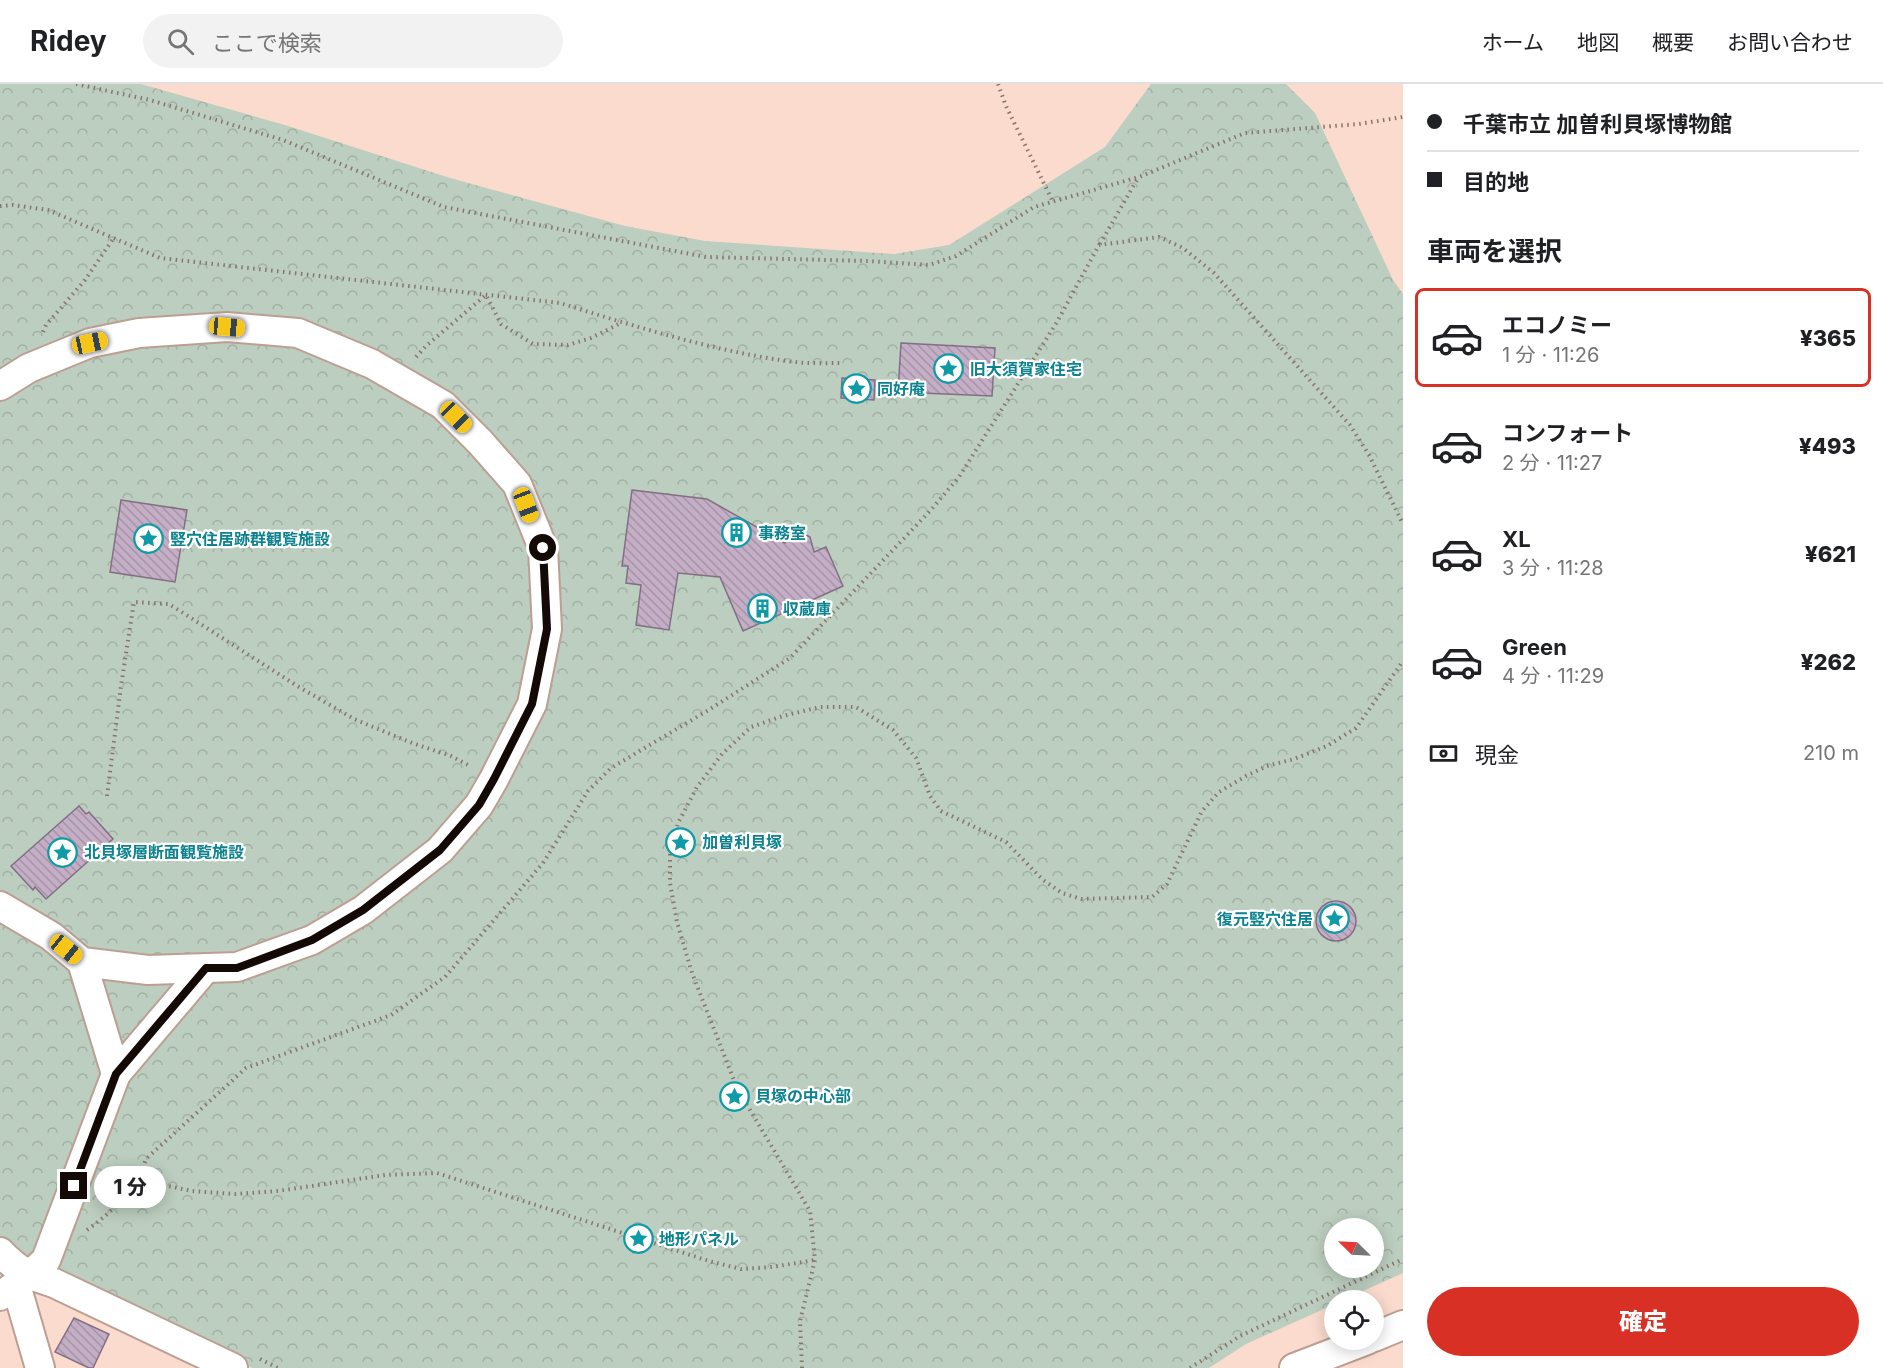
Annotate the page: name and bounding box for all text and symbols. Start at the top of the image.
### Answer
search box [143,14,563,68]
text: Ridey [30,24,107,58]
icon: search [164,25,197,58]
text: ここで検索 [212,30,322,56]
text: ホーム [1482,30,1544,55]
text: 地図 [1577,30,1619,55]
text: 概要 [1652,30,1694,55]
text: お問い合わせ [1727,30,1853,55]
text: 千葉市立 加曽利貝塚博物館 [1463,111,1732,137]
text: 目的地 [1463,169,1529,195]
text: 車両を選択 [1427,235,1562,268]
icon: car [1430,311,1484,365]
text: エコノミー [1502,312,1612,338]
car [208,316,246,338]
text: ¥365 [1800,325,1856,351]
car [71,330,109,356]
text: 1 分 · 11:26 [1502,343,1599,367]
place icon: 旧大須賀家住宅 [933,353,965,385]
place label: 旧大須賀家住宅 [970,359,1082,379]
place icon: 同好庵 [840,373,872,405]
place label: 同好庵 [877,379,925,399]
car [437,398,475,436]
icon: car [1430,419,1484,473]
text: コンフォート [1502,420,1633,446]
text: ¥493 [1799,433,1856,459]
text: 2 分 · 11:27 [1502,451,1602,475]
car [511,485,541,525]
building icon: 事務室 [721,517,753,549]
place icon: 竪穴住居跡群観覧施設 [133,523,165,555]
place label: 事務室 [758,523,806,543]
text: XL [1502,526,1531,552]
icon: car [1430,527,1484,581]
place label: 竪穴住居跡群観覧施設 [170,529,330,549]
route start [529,534,556,561]
text: ¥621 [1805,541,1856,567]
text: 3 分 · 11:28 [1502,556,1604,580]
building icon: 収蔵庫 [746,593,778,625]
place label: 収蔵庫 [783,599,831,619]
text: Green [1502,634,1567,660]
icon: car [1430,635,1484,689]
text: ¥262 [1801,649,1856,675]
text: 4 分 · 11:29 [1502,664,1604,688]
icon: cash [1427,737,1460,770]
text: 210 m [1803,741,1859,765]
text: 現金 [1475,742,1519,768]
place icon: 加曽利貝塚 [665,826,697,858]
place label: 加曽利貝塚 [702,832,782,852]
place icon: 北貝塚層断面観覧施設 [47,836,79,868]
place label: 北貝塚層断面観覧施設 [84,842,244,862]
place icon: 復元竪穴住居 [1318,903,1350,935]
place label: 復元竪穴住居 [1217,909,1313,929]
car [46,931,86,967]
place icon: 貝塚の中心部 [718,1080,750,1112]
place label: 貝塚の中心部 [755,1086,851,1106]
callout: 1 分 [95,1165,167,1207]
route end [60,1172,87,1199]
text: 1 分 [113,1175,147,1199]
north arrow [1324,1218,1384,1278]
map controls [1324,1218,1384,1350]
place icon: 地形パネル [622,1223,654,1255]
place label: 地形パネル [659,1229,739,1249]
button: 確定 [1427,1287,1859,1356]
button: locate [1324,1290,1384,1350]

